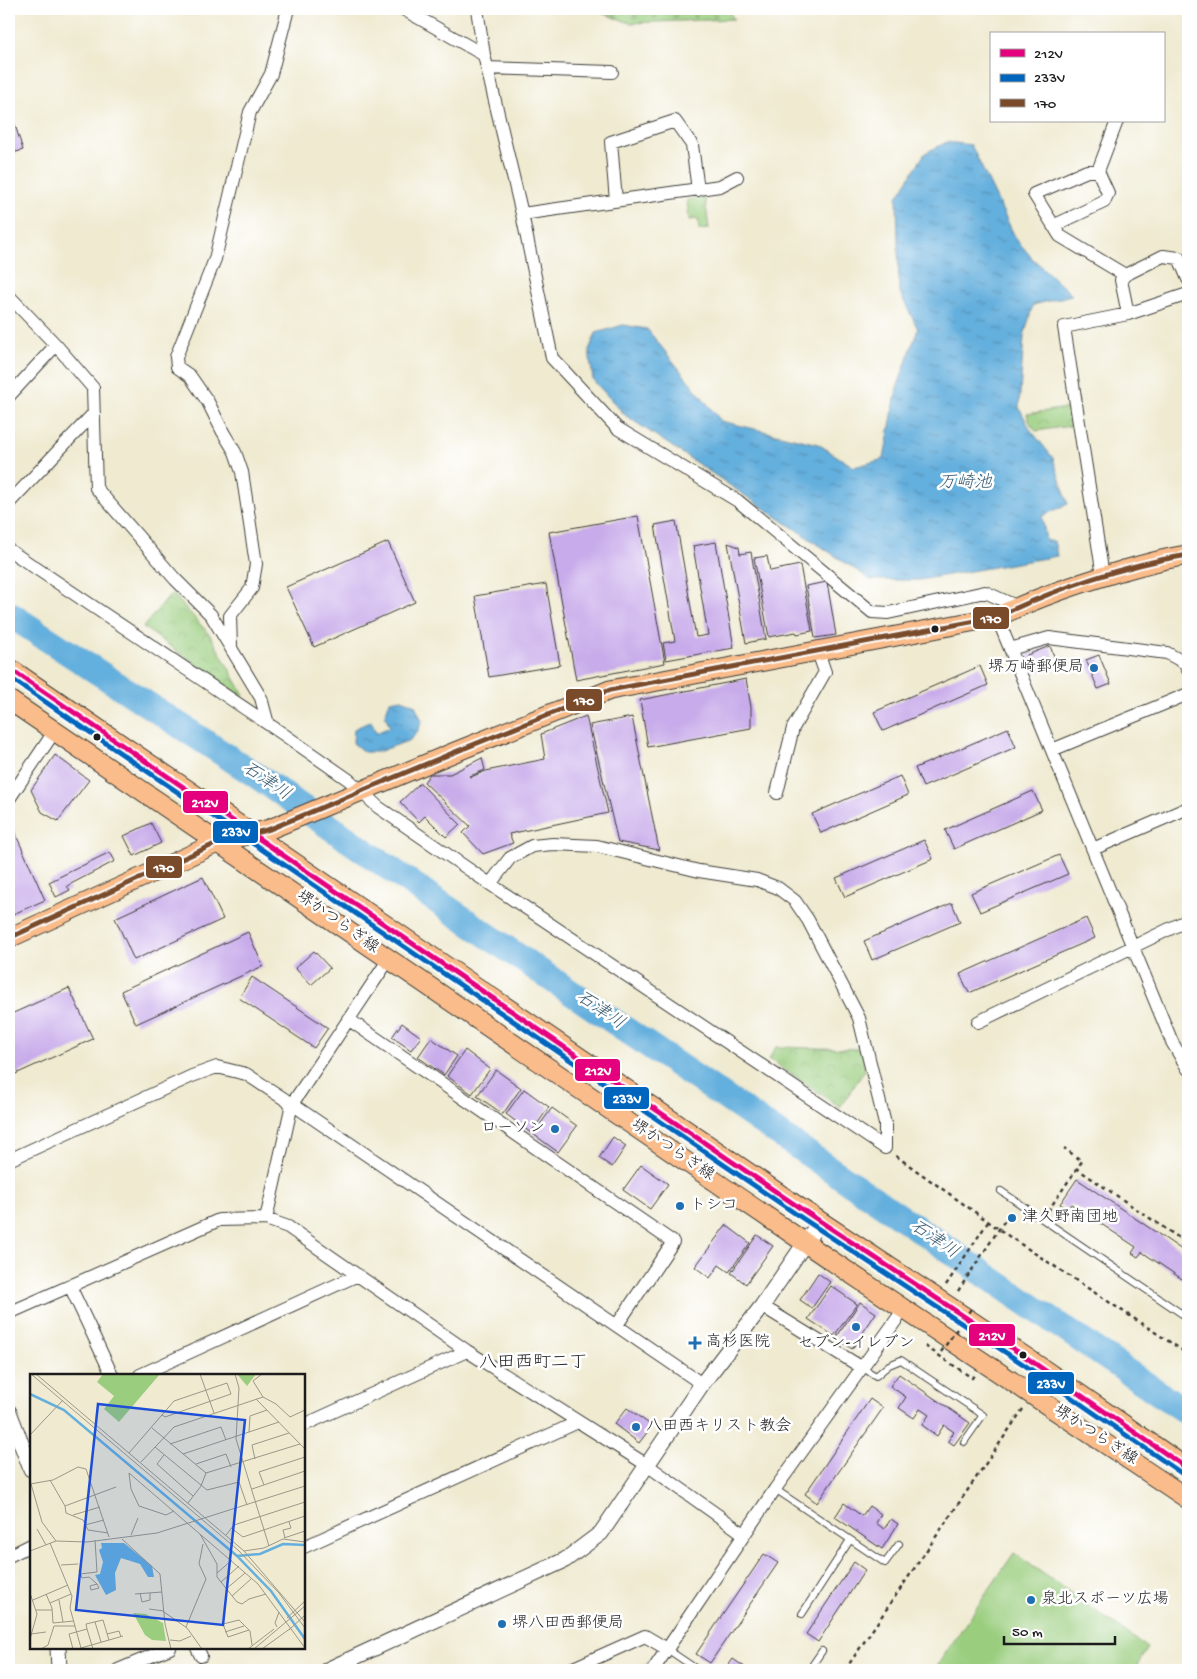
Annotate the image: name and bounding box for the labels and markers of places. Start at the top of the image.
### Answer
unlabelled marker [930,624,940,634]
place label: 堺万崎郵便局 [988,658,1084,678]
marker: 堺万崎郵便局 [1088,662,1100,674]
unlabelled marker [92,732,102,742]
place label: ローソン [481,1120,545,1139]
marker: ローソン [549,1123,561,1135]
place label: トシコ [690,1197,738,1216]
marker: トシコ [674,1200,686,1212]
place label: 津久野南団地 [1022,1207,1118,1228]
marker: 津久野南団地 [1006,1212,1018,1224]
marker: セブン-イレブン [850,1321,862,1333]
place label: 高杉医院 [706,1333,770,1353]
place label: セブン-イレブン [797,1334,915,1354]
marker: 高杉医院 [688,1336,702,1350]
unlabelled marker [1018,1350,1028,1360]
place label: 八田西キリスト教会 [646,1416,791,1437]
marker: 八田西キリスト教会 [630,1421,642,1433]
place label: 泉北スポーツ広場 [1041,1589,1169,1610]
marker: 泉北スポーツ広場 [1025,1594,1037,1606]
place label: 堺八田西郵便局 [512,1614,624,1634]
marker: 堺八田西郵便局 [496,1618,508,1630]

